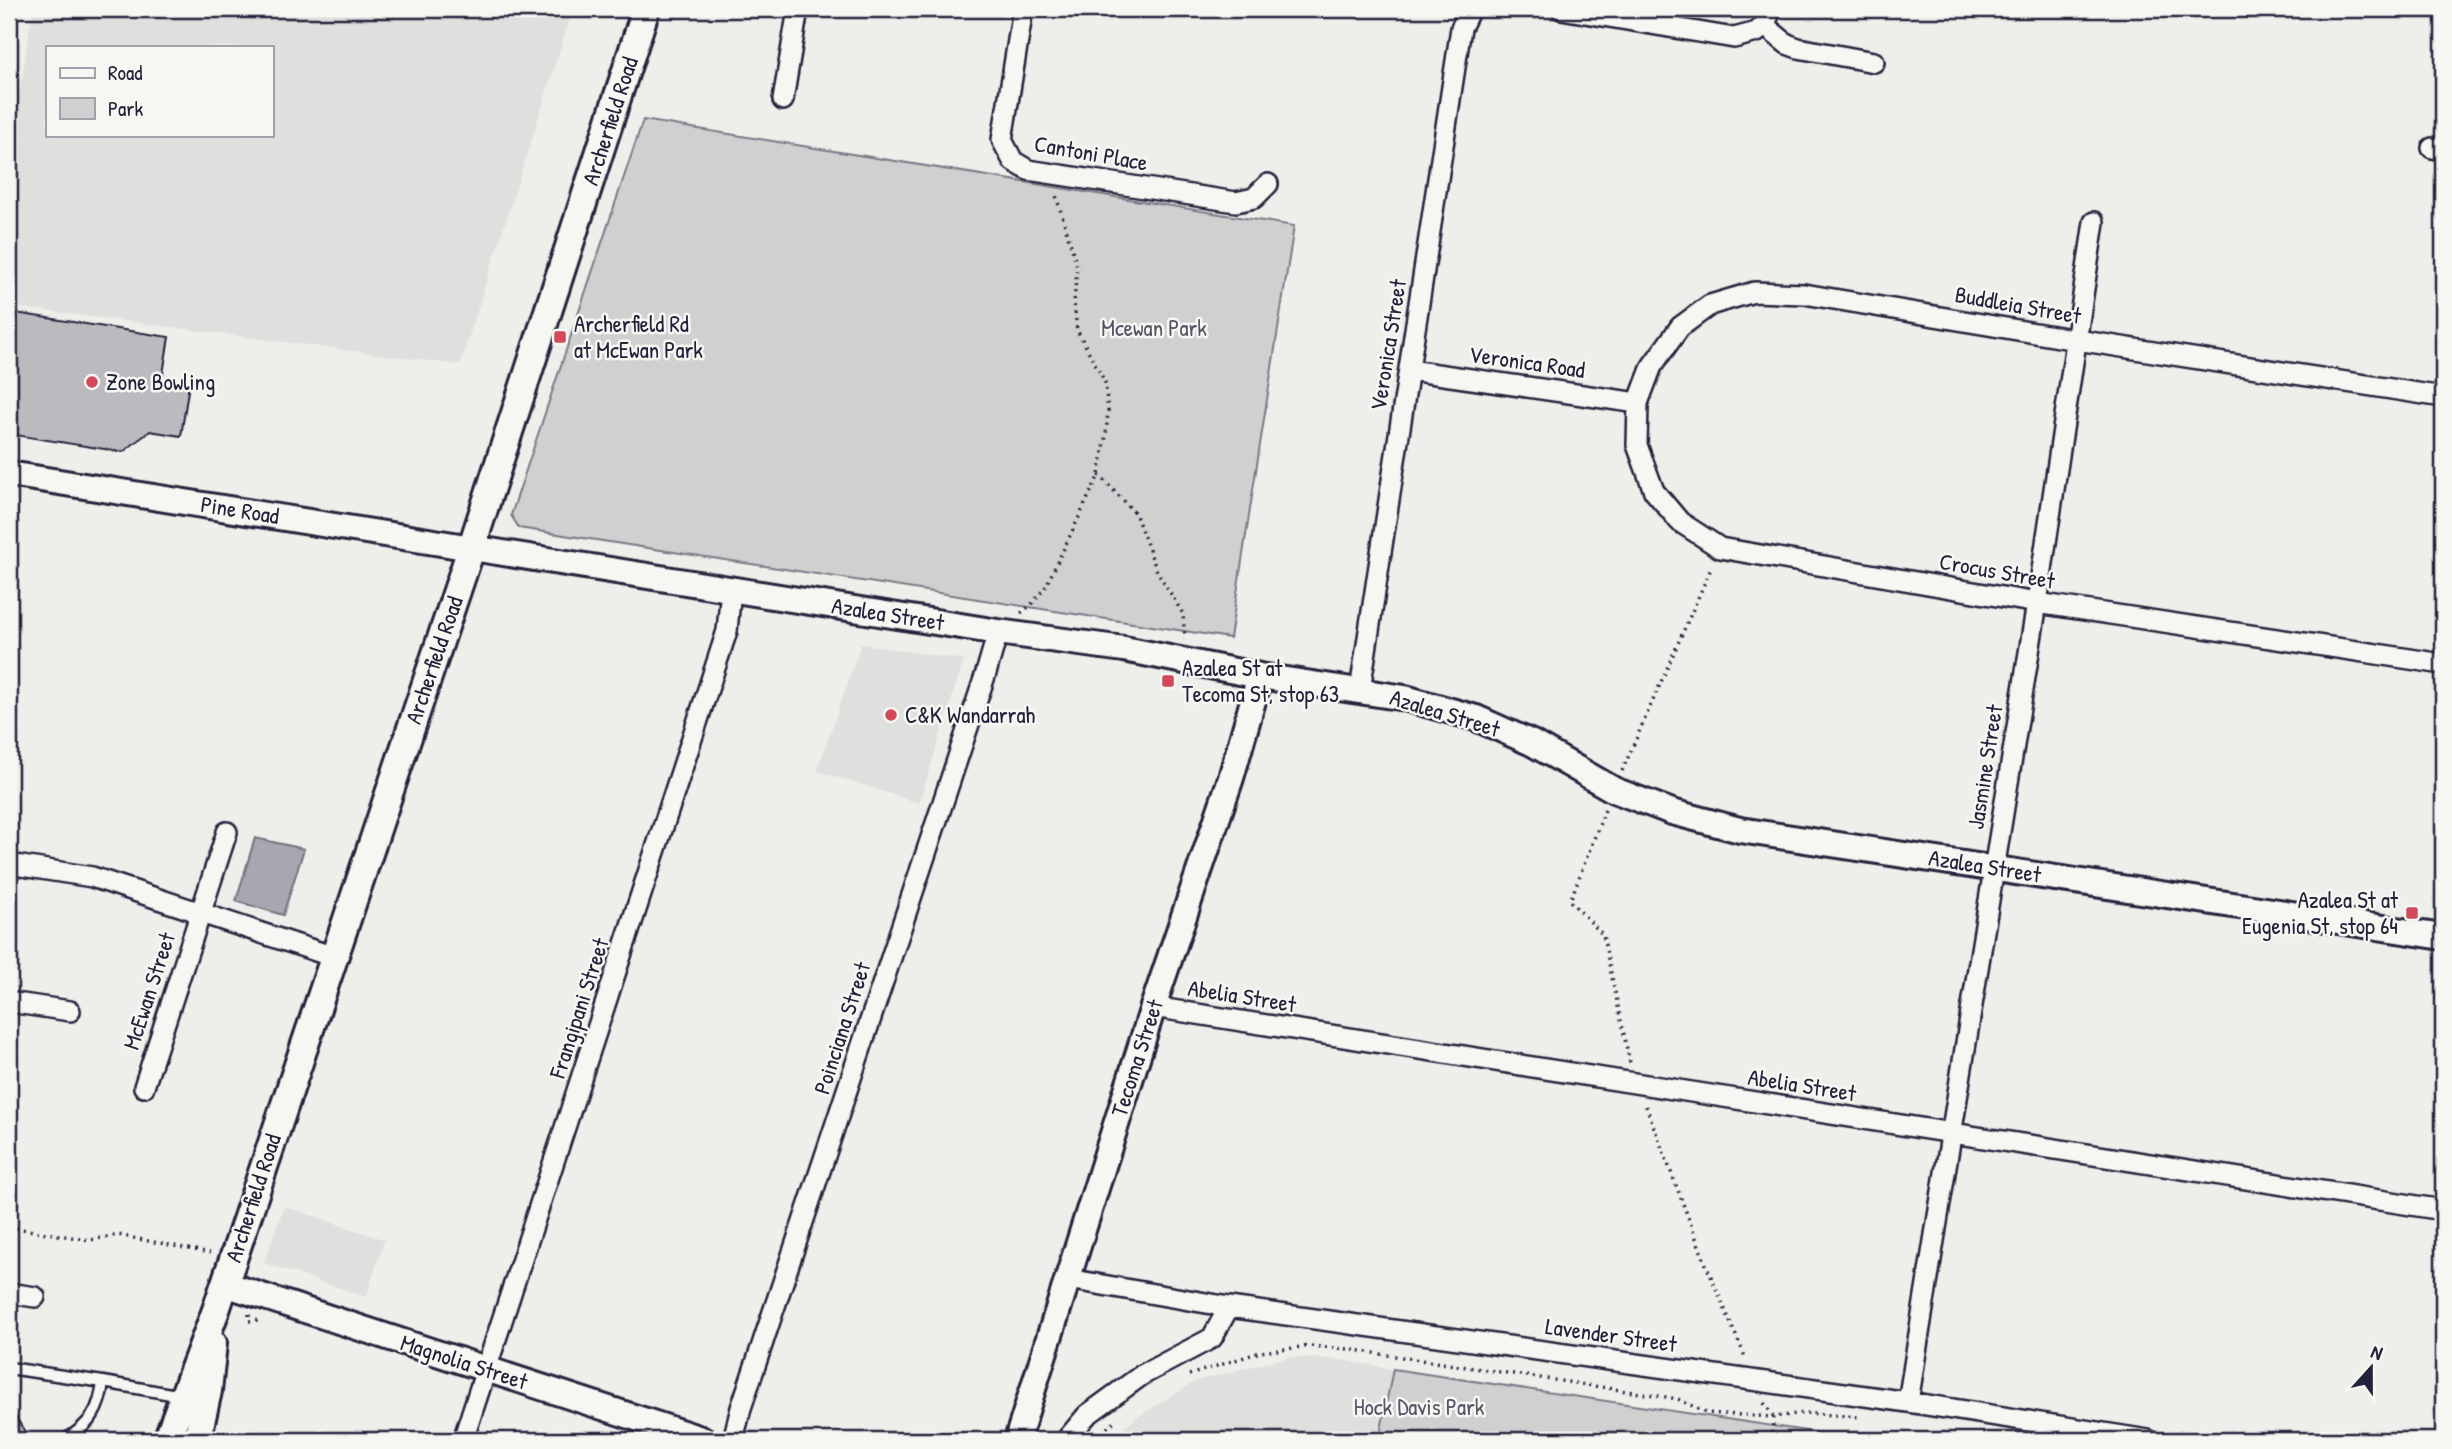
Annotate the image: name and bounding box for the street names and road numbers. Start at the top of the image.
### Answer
street label: Archerfield Road [574,53,645,189]
street label: Cantoni Place [1032,127,1150,178]
street label: Veronica Street [1362,276,1413,413]
street label: Buddleia Street [1953,278,2084,331]
street label: Veronica Road [1467,338,1587,385]
street label: Pine Road [199,488,281,531]
street label: Crocus Street [1937,545,2058,596]
street label: Azalea Street [830,589,947,638]
street label: Archerfield Road [397,592,470,728]
street label: Azalea Street [1386,681,1505,744]
street label: Jasmine Street [1959,701,2010,831]
street label: Azalea Street [1927,841,2044,890]
street label: McEwan Street [115,927,182,1053]
street label: Frangipani Street [541,933,616,1083]
street label: Poinciana Street [806,957,878,1098]
street label: Abelia Street [1186,972,1299,1020]
street label: Tecoma Street [1103,994,1170,1120]
street label: Abelia Street [1746,1061,1859,1109]
street label: Archerfield Road [217,1130,288,1266]
street label: Lavender Street [1543,1310,1680,1359]
street label: Magnolia Street [397,1326,533,1397]

